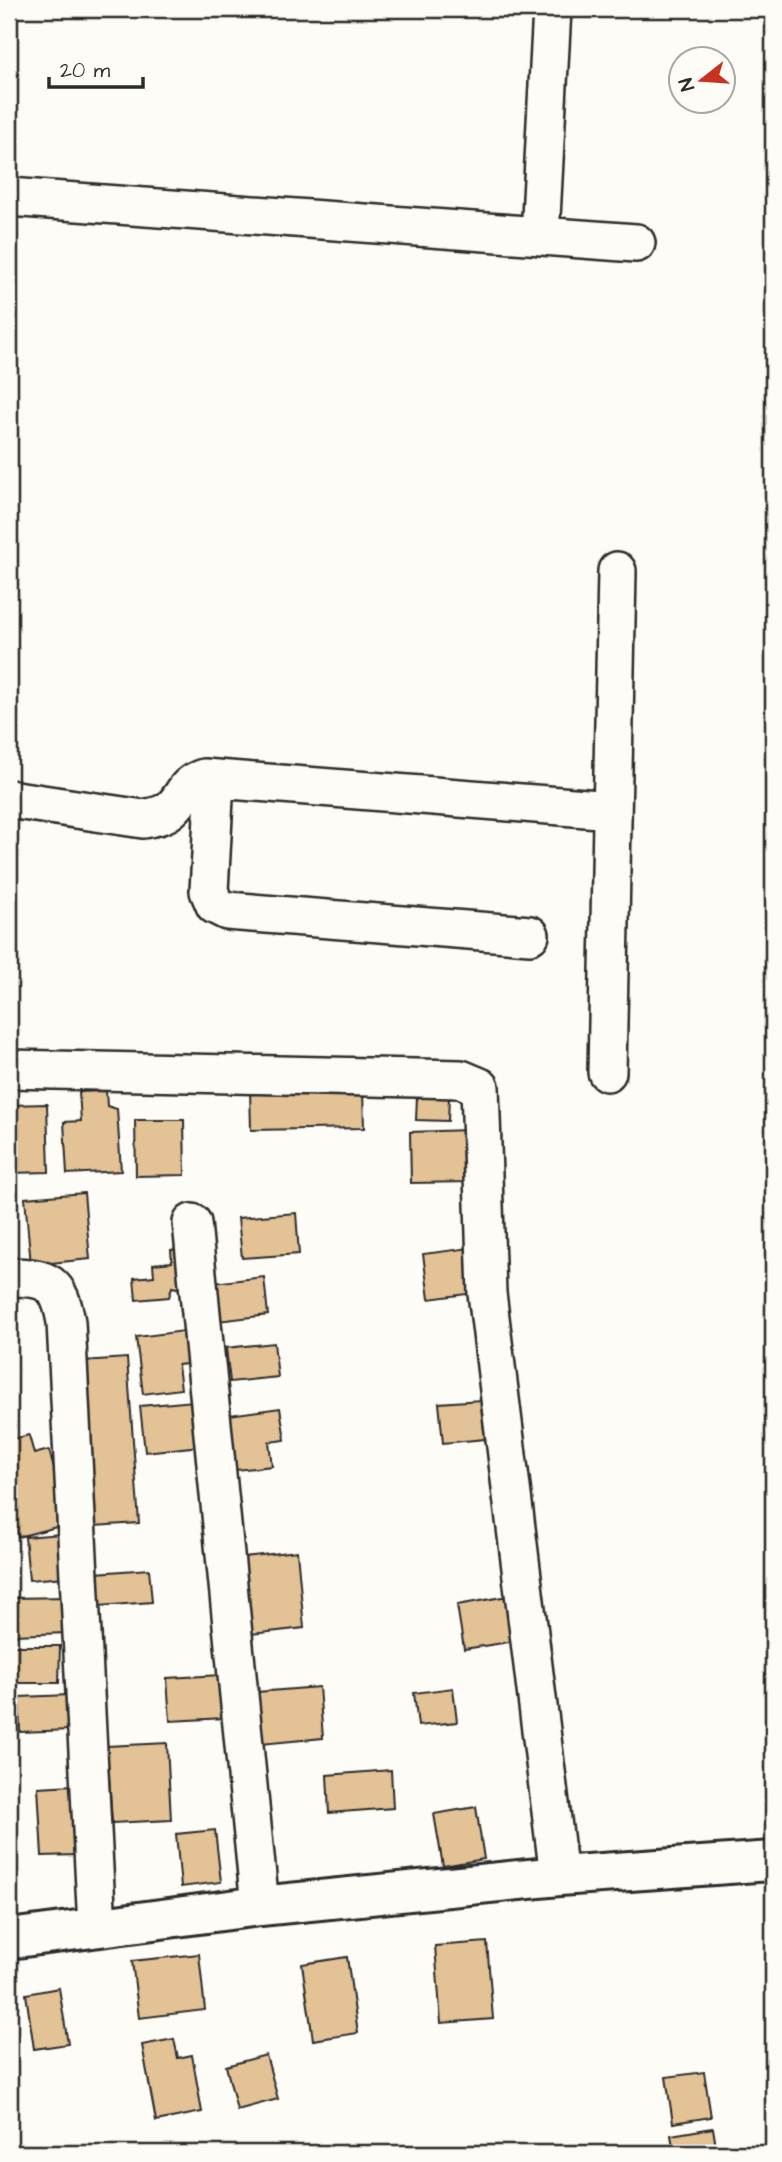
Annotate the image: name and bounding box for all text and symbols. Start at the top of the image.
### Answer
scale bar [49,46,144,90]
north arrow [666,46,736,116]
text: 20 m [60,56,111,85]
text: N [673,75,702,94]

